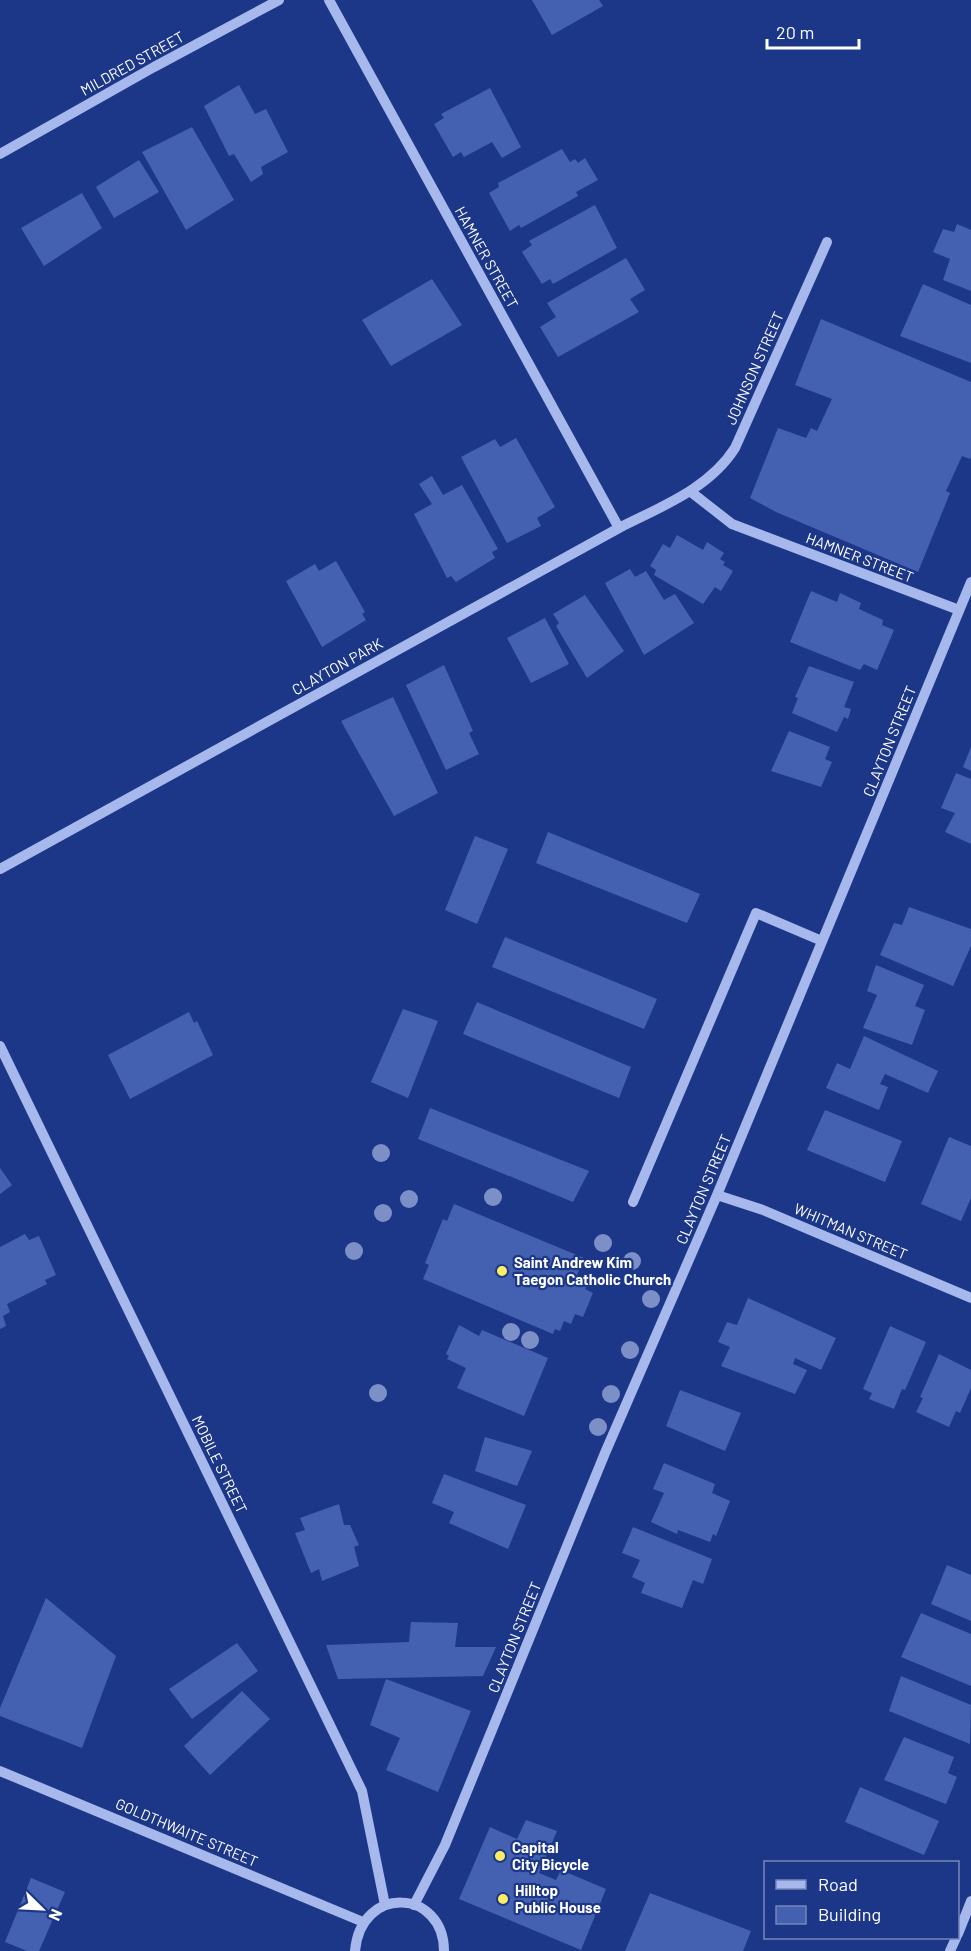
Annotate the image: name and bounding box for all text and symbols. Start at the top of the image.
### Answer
scale bar [767,12,858,50]
text: 20 m [776,21,814,43]
street label: MILDRED STREET [77,27,187,99]
street label: HAMNER STREET [452,203,522,311]
street label: JOHNSON STREET [721,309,787,427]
street label: HAMNER STREET [804,528,916,586]
street label: CLAYTON PARK [288,634,386,698]
street label: CLAYTON STREET [859,683,919,799]
street label: CLAYTON STREET [672,1131,734,1247]
street label: WHITMAN STREET [792,1199,910,1263]
place label: Saint Andrew Kim Taegon Catholic Church [514,1253,671,1288]
marker: Saint Andrew Kim Taegon Catholic Church [495,1264,509,1278]
street label: MOBILE STREET [189,1412,251,1516]
street label: CLAYTON STREET [484,1579,544,1695]
street label: GOLDTHWAITE STREET [113,1794,261,1870]
place label: Capital City Bicycle [512,1838,589,1873]
marker: Capital City Bicycle [493,1849,507,1863]
legend [764,1861,959,1939]
text: Road [818,1873,858,1895]
north arrow [12,1879,72,1939]
place label: Hilltop Public House [515,1881,601,1916]
marker: Hilltop Public House [496,1892,510,1906]
text: Building [818,1903,881,1925]
text: N [45,1907,67,1924]

